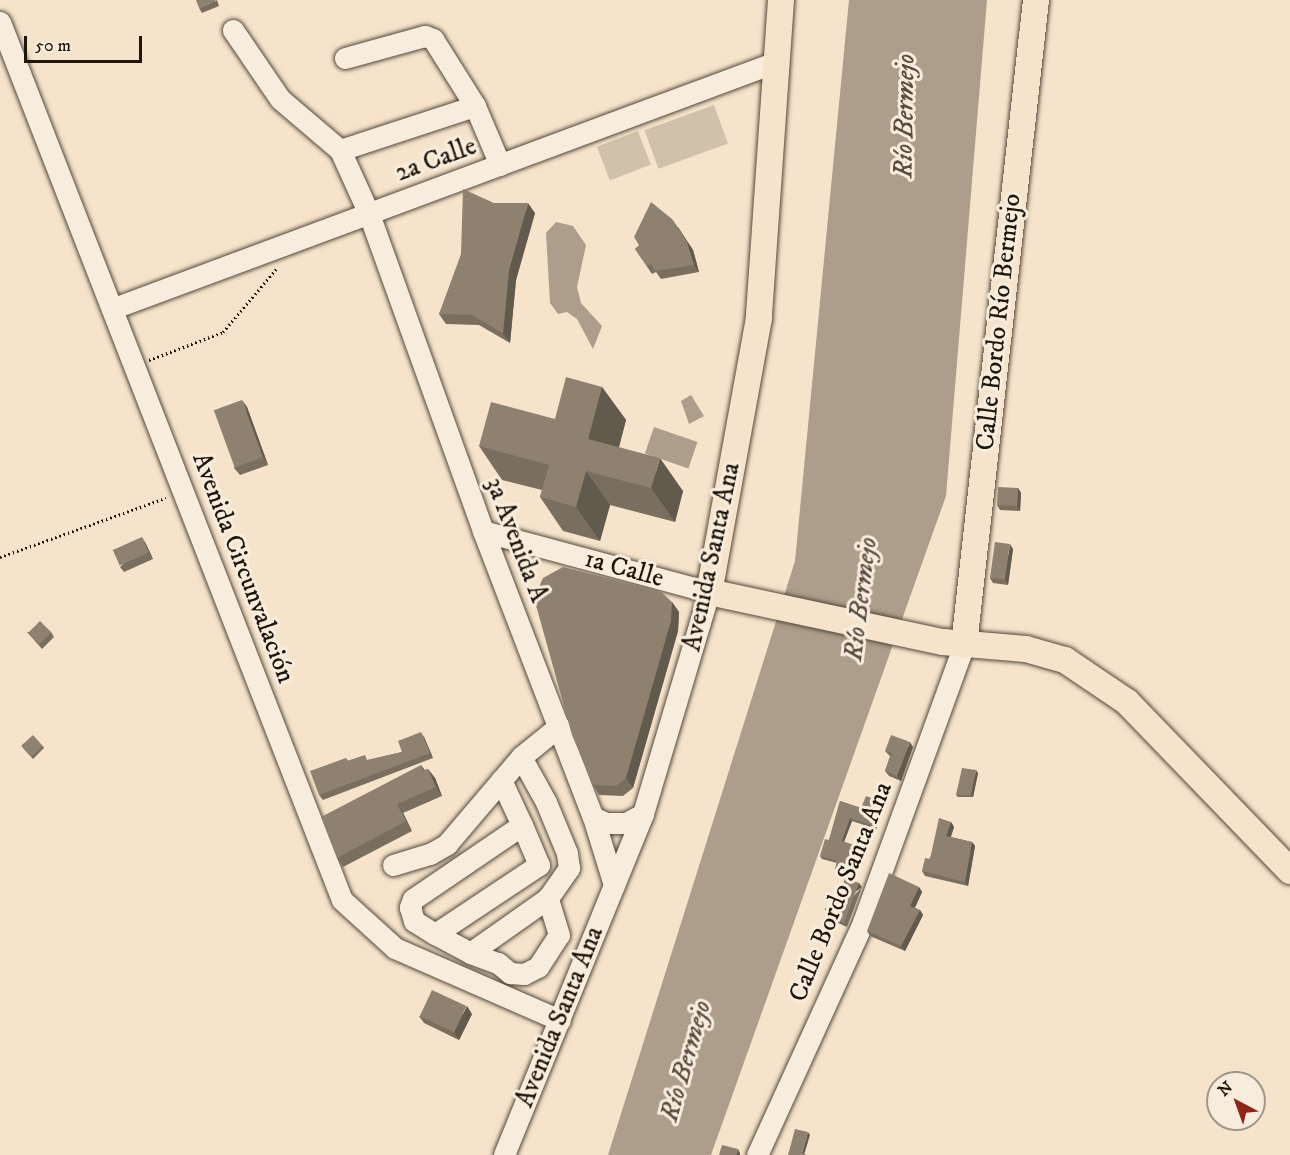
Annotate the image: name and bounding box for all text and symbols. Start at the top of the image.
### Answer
scale bar [27,24,146,62]
text: 50 m [35,35,71,57]
water label: Río Bermejo [888,54,922,178]
street label: 2a Calle [391,131,481,189]
street label: Calle Bordo Río Bermejo [970,192,1028,452]
street label: Avenida Circunvalación [185,448,301,688]
street label: Avenida Santa Ana [677,460,747,654]
street label: 3a Avenida A [478,473,554,607]
water label: Río Bermejo [837,535,885,663]
street label: 1a Calle [581,543,667,595]
street label: Calle Bordo Santa Ana [783,778,899,1006]
street label: Avenida Santa Ana [510,922,610,1112]
water label: Río Bermejo [653,997,719,1125]
north arrow [1206,1071,1266,1131]
text: N [1214,1077,1237,1101]

